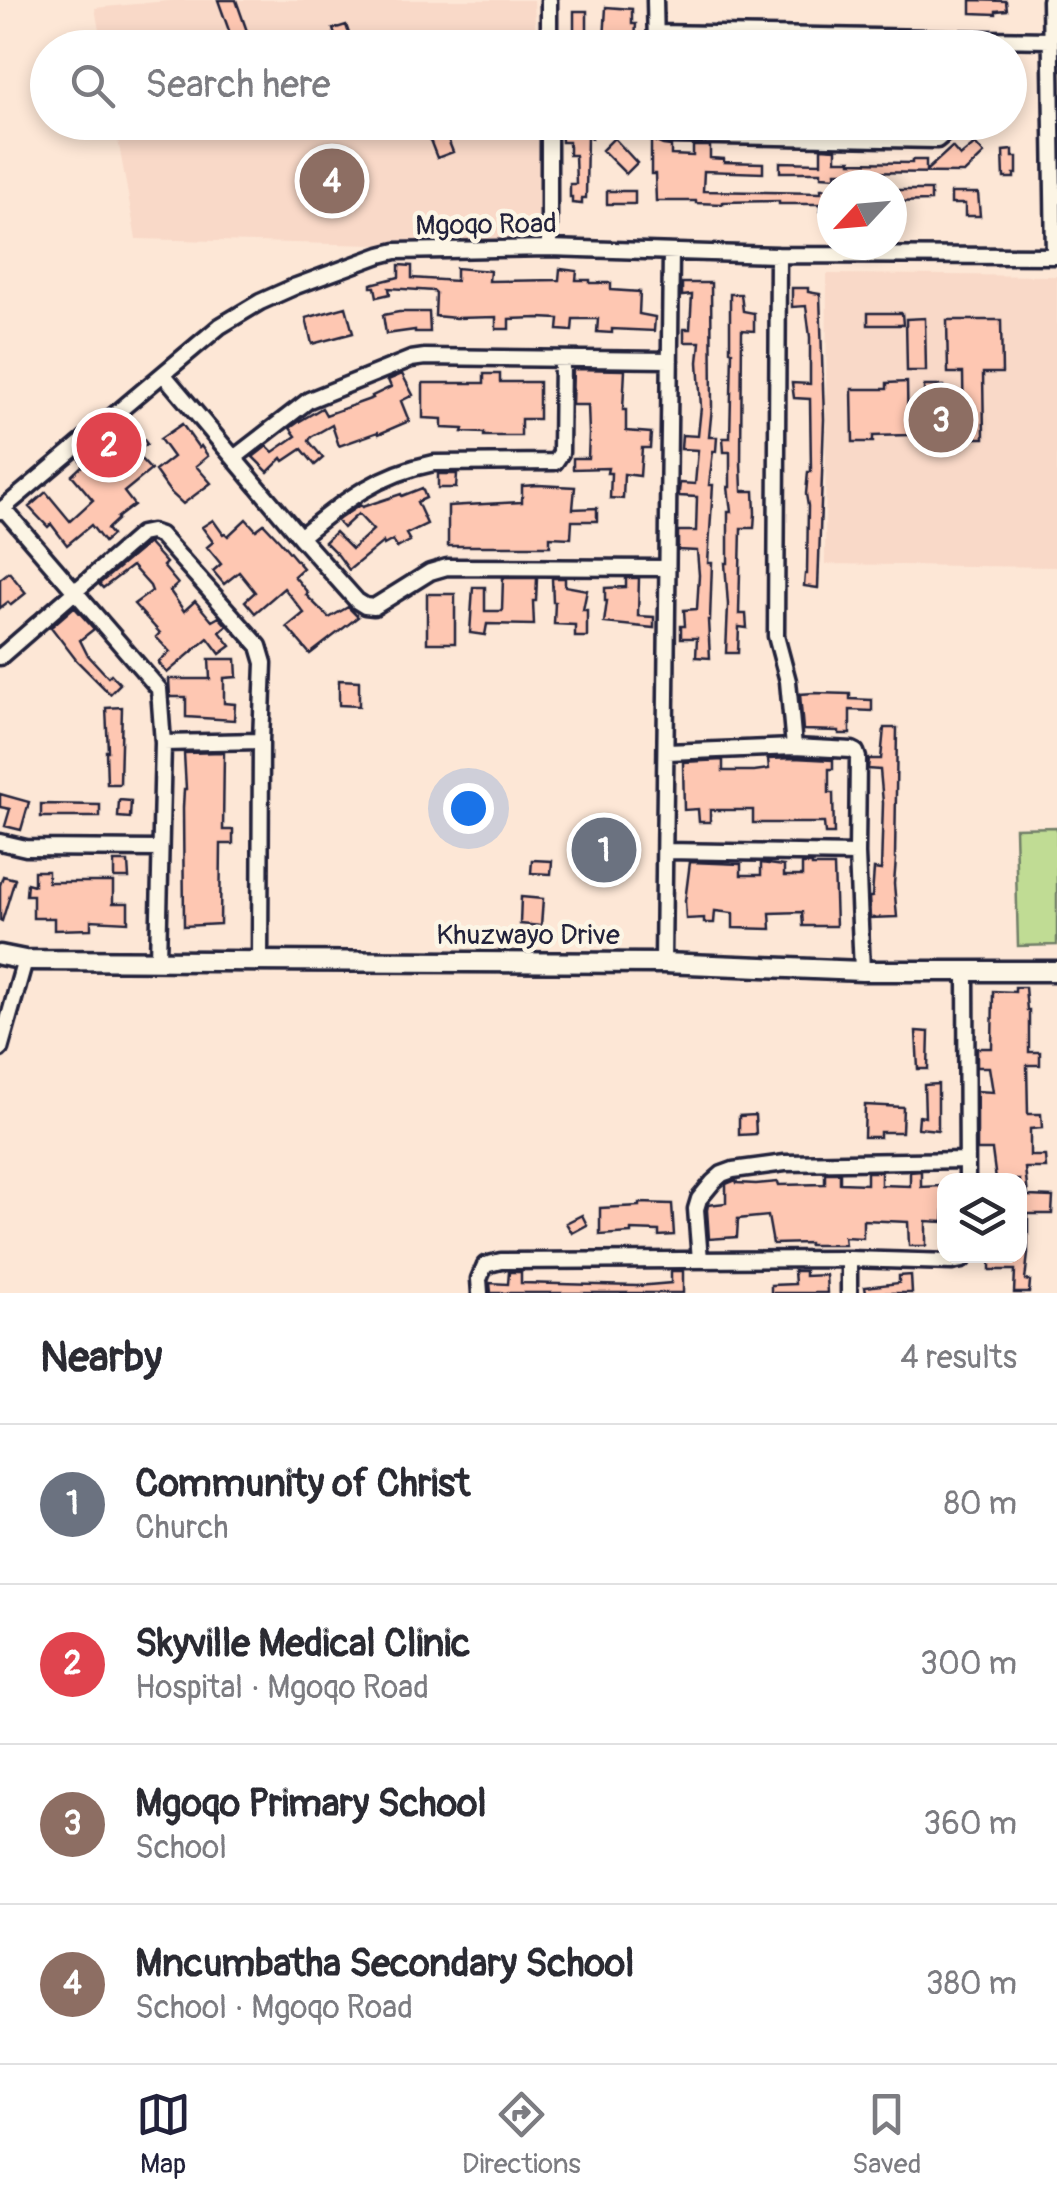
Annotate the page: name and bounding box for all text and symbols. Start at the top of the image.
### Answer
search box [30,30,1027,140]
icon: search [65,58,120,113]
text: Search here [145,61,331,109]
pin: 4 [300,144,364,218]
north arrow [817,170,907,260]
street label: Mgoqo Road [415,206,557,244]
pin: 3 [908,382,974,458]
pin: 2 [76,408,142,482]
your location [443,783,494,834]
pin: 1 [572,812,636,888]
street label: Khuzwayo Drive [436,918,620,953]
map controls [937,1173,1027,1263]
button: layers [937,1173,1027,1263]
text: Nearby [40,1332,162,1384]
text: 4 results [900,1338,1017,1378]
text: Community of Christ [135,1460,470,1508]
text: 1 [66,1484,79,1524]
text: 80 m [944,1484,1017,1524]
text: Church [135,1508,229,1548]
text: Skyville Medical Clinic [135,1620,470,1668]
text: 2 [64,1644,81,1684]
text: 300 m [920,1644,1017,1684]
text: Hospital · Mgoqo Road [135,1668,429,1708]
text: Mgoqo Primary School [135,1780,487,1828]
text: 3 [64,1804,81,1844]
text: 360 m [923,1804,1017,1844]
text: School [135,1828,227,1868]
text: Mncumbatha Secondary School [135,1940,634,1988]
text: 4 [63,1964,82,2004]
text: 380 m [926,1964,1017,2004]
text: School · Mgoqo Road [135,1988,413,2028]
tab: Map [136,2087,191,2182]
tab: Directions [462,2087,581,2182]
tab: Saved [852,2087,921,2182]

